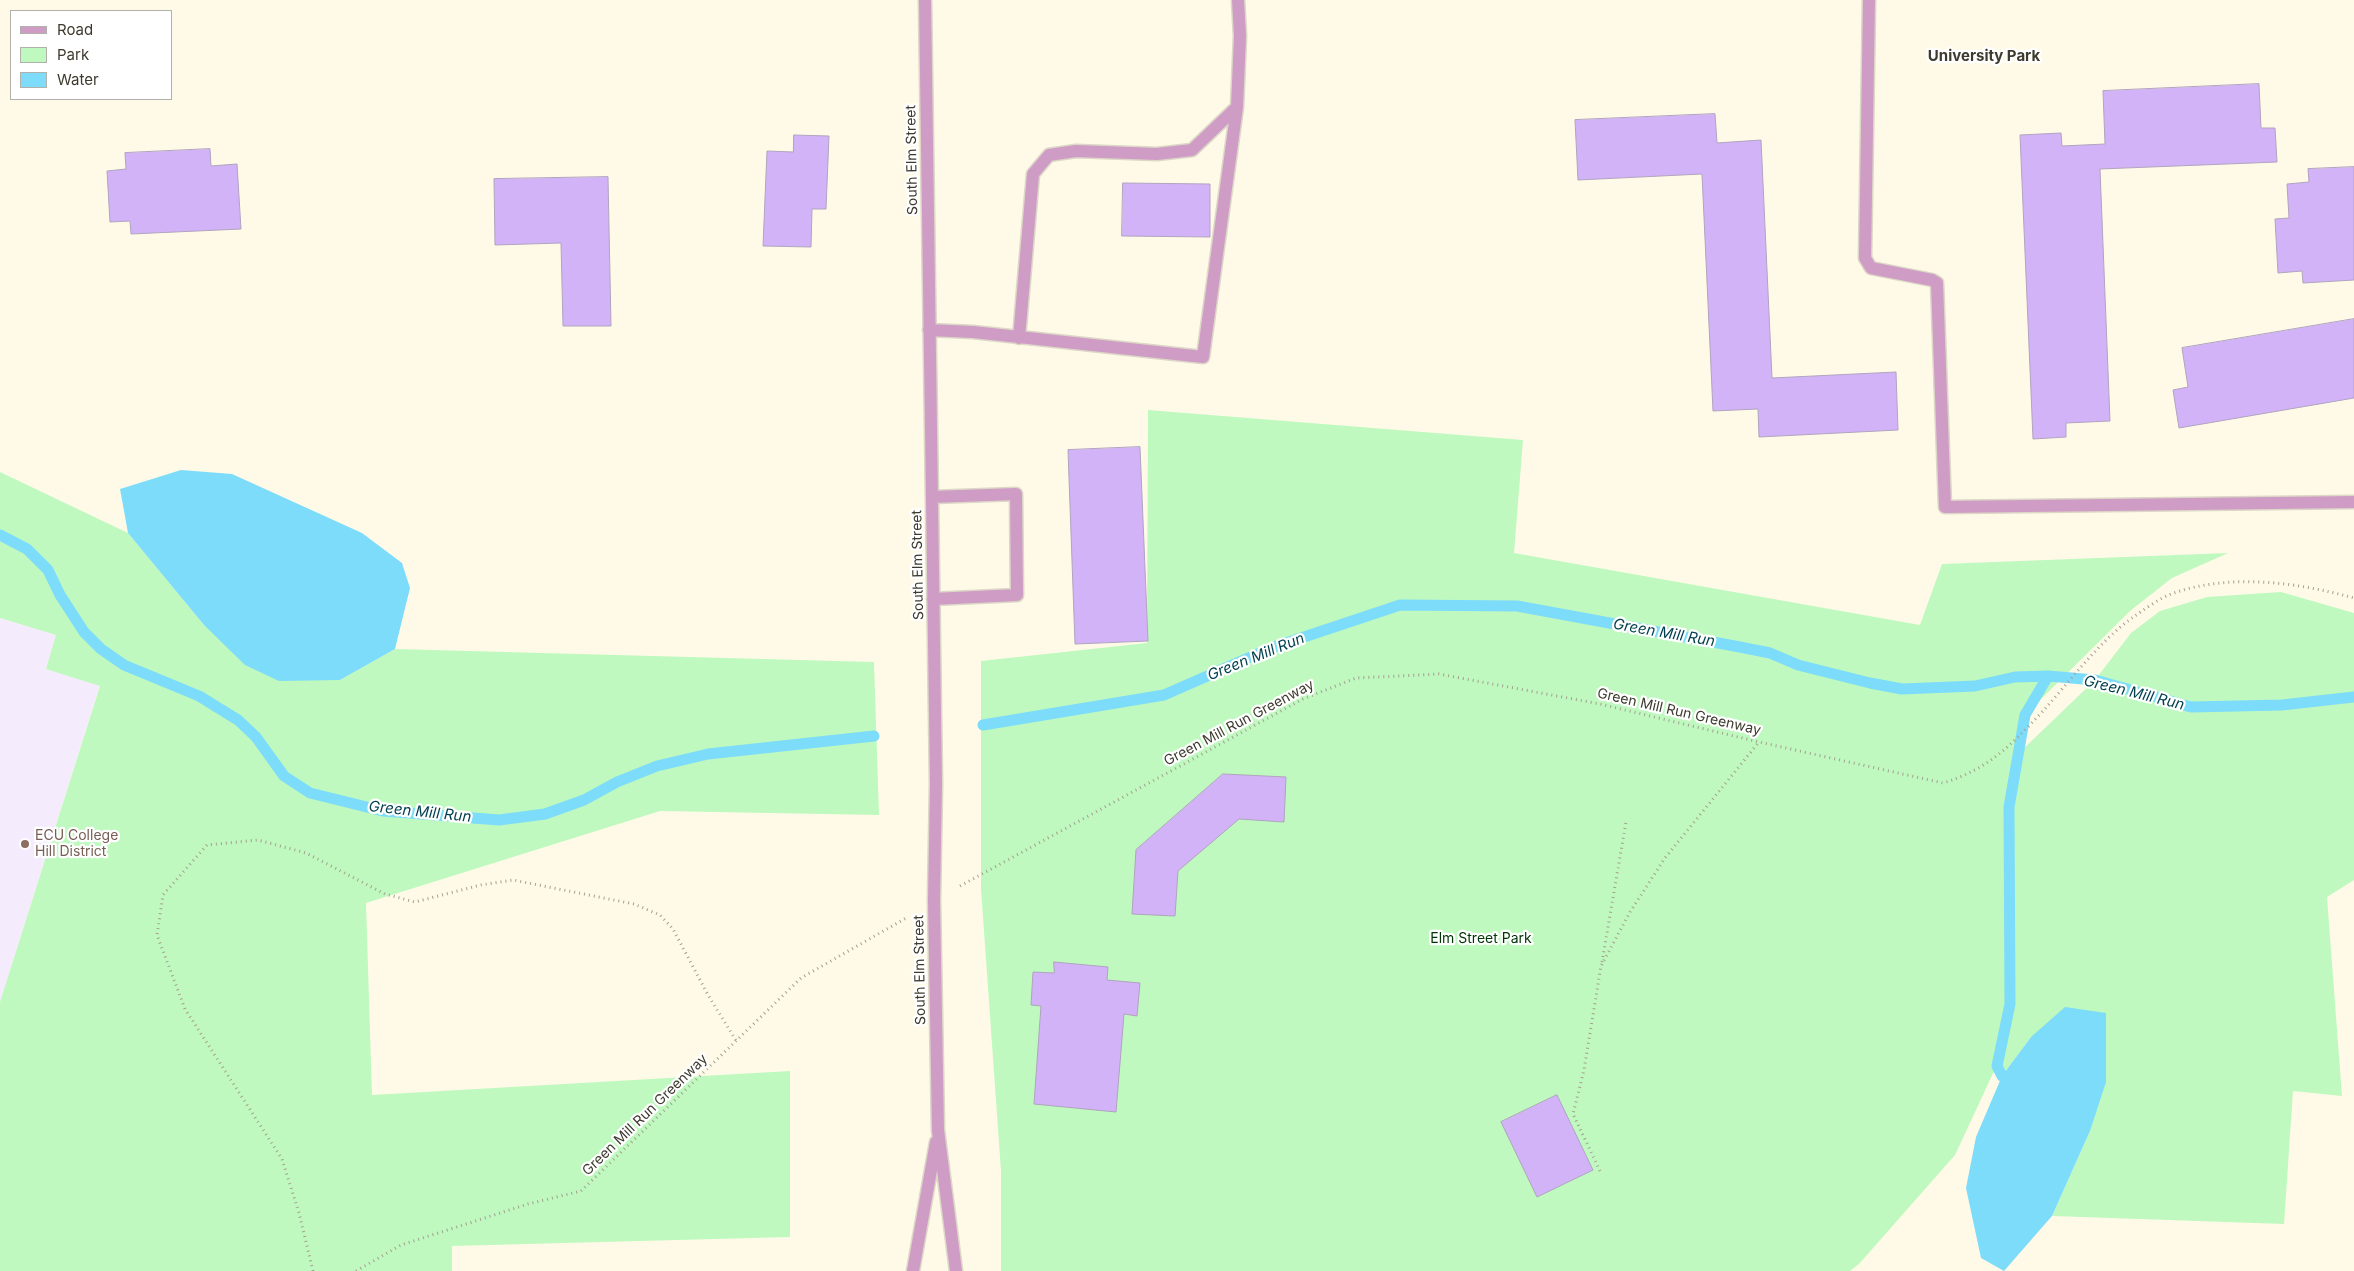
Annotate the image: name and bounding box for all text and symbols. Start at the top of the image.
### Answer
legend [10,10,172,100]
text: Road [57,20,93,39]
text: Park [57,45,89,64]
district label: University Park [1928,47,2040,65]
text: Water [57,70,99,89]
street label: South Elm Street [903,105,921,215]
street label: South Elm Street [909,510,927,620]
water label: Green Mill Run [1612,615,1716,651]
water label: Green Mill Run [1205,629,1307,685]
water label: Green Mill Run [2082,672,2186,714]
street label: Green Mill Run Greenway [1161,676,1317,770]
street label: Green Mill Run Greenway [1596,685,1762,739]
water label: Green Mill Run [368,798,472,826]
place label: ECU College Hill District [35,828,118,860]
marker: ECU College Hill District [19,838,31,850]
street label: South Elm Street [911,915,929,1025]
park label: Elm Street Park [1430,931,1532,947]
street label: Green Mill Run Greenway [579,1051,711,1179]

